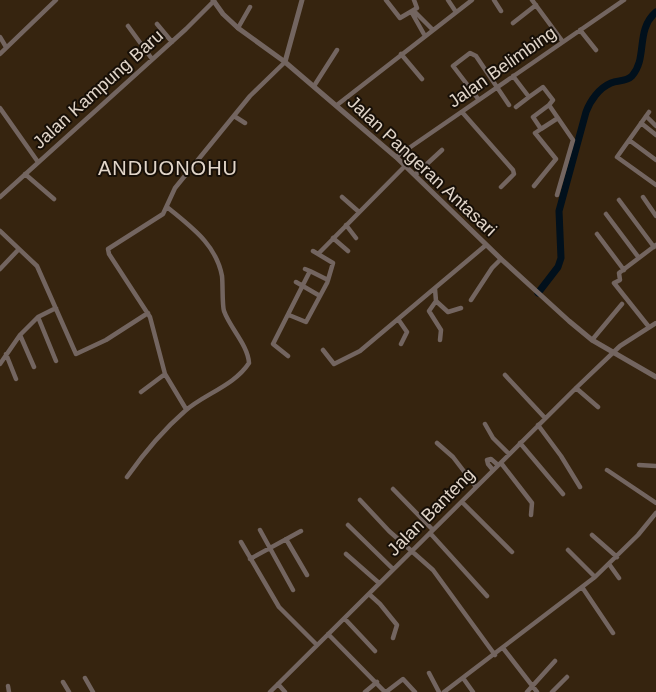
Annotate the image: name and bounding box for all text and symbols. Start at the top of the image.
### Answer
street label: Jalan Belimbing [444,22,560,112]
street label: Jalan Kampung Baru [29,25,167,153]
street label: Jalan Pangeran Antasari [343,92,501,240]
district label: ANDUONOHU [98,157,238,179]
street label: Jalan Banteng [383,464,479,560]

